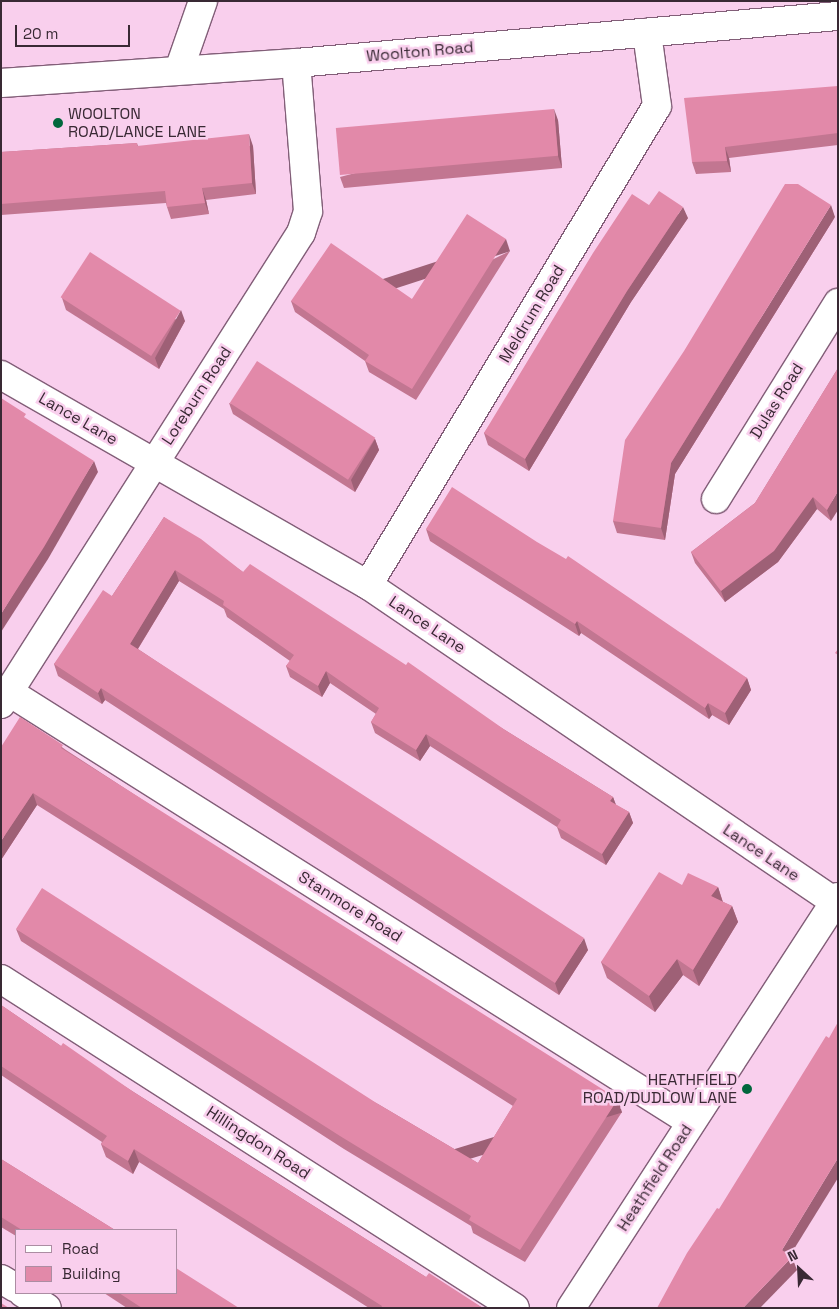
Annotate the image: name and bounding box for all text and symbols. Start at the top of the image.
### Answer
scale bar [18,15,132,47]
text: 20 m [23,24,58,43]
street label: Woolton Road [366,38,474,66]
place label: WOOLTON ROAD/LANCE LANE [68,104,206,142]
marker: WOOLTON ROAD/LANCE LANE [52,117,64,129]
street label: Meldrum Road [495,262,569,366]
street label: Loreburn Road [158,343,236,449]
street label: Dulas Road [746,360,808,442]
street label: Lance Lane [35,389,121,449]
street label: Lance Lane [385,592,469,658]
street label: Lance Lane [719,820,803,886]
street label: Stanmore Road [295,867,405,947]
place label: HEATHFIELD ROAD/DUDLOW LANE [583,1070,737,1108]
marker: HEATHFIELD ROAD/DUDLOW LANE [741,1083,753,1095]
street label: Hillingdon Road [203,1102,313,1184]
street label: Heathfield Road [613,1121,697,1235]
legend [15,1229,178,1294]
text: Road [62,1239,99,1258]
north arrow [774,1244,824,1294]
text: N [785,1245,801,1266]
text: Building [62,1264,121,1283]

